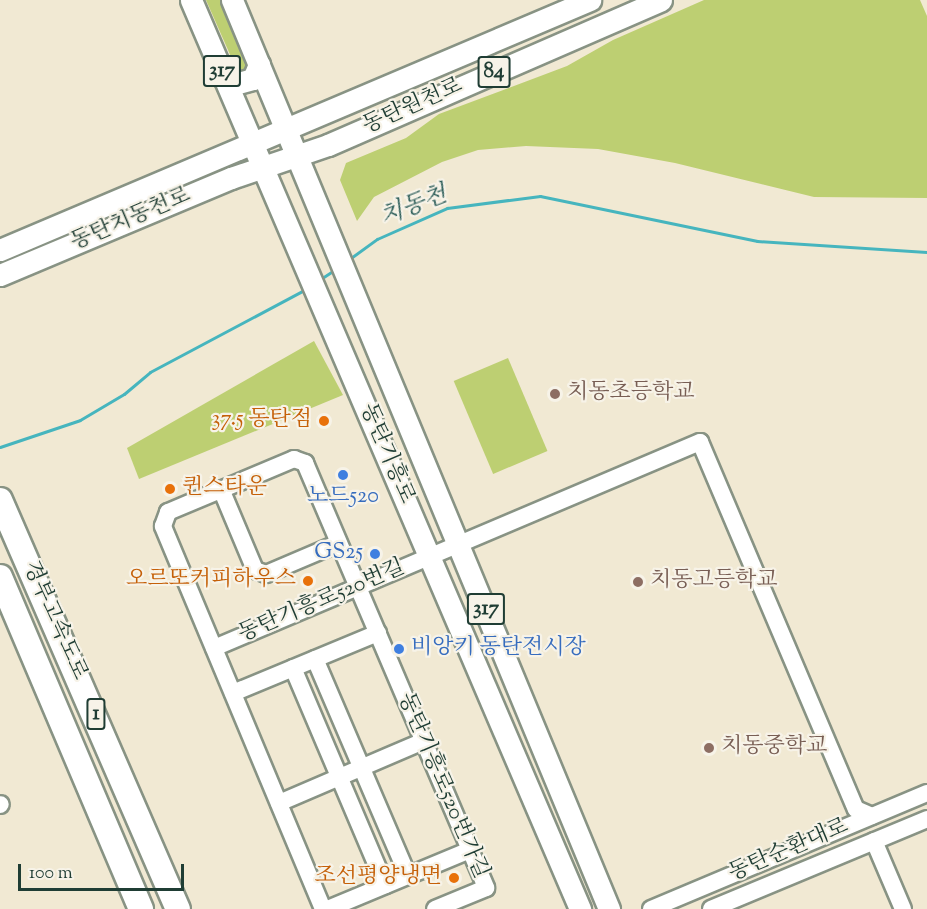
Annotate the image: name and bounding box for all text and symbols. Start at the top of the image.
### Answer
road number: 317 [202,53,242,89]
road number: 84 [478,54,510,90]
street label: 동탄원천로 [359,73,467,141]
water label: 치동천 [376,181,452,233]
street label: 동탄치동천로 [67,183,195,257]
place label: 치동초등학교 [567,381,695,407]
marker: 치동초등학교 [548,387,562,401]
street label: 동탄기흥로 [353,400,419,508]
place label: 37.5 동탄점 [212,408,312,434]
marker: 37.5 동탄점 [317,414,331,428]
marker: 노드520 [336,468,350,482]
place label: 퀸스타운 [182,476,267,502]
marker: 퀸스타운 [163,482,177,496]
place label: 노드520 [307,485,379,511]
place label: GS25 [314,541,363,567]
marker: GS25 [368,547,382,561]
street label: 동탄기흥로520번길 [235,555,409,649]
street label: 경부고속도로 [16,557,92,685]
place label: 오르또커피하우스 [126,568,296,594]
place label: 치동고등학교 [650,569,778,595]
marker: 오르또커피하우스 [301,574,315,588]
marker: 치동고등학교 [631,575,645,589]
road number: 317 [466,591,506,627]
place label: 비앙키 동탄전시장 [411,636,586,662]
marker: 비앙키 동탄전시장 [392,642,406,656]
street label: 동탄기흥로520번가길 [391,689,493,883]
road number: 1 [86,696,106,732]
place label: 치동중학교 [721,735,827,761]
marker: 치동중학교 [702,741,716,755]
street label: 동탄순환대로 [725,814,853,888]
scale bar [21,852,188,890]
text: 100 m [29,861,73,887]
place label: 조선평양냉면 [314,865,442,891]
marker: 조선평양냉면 [447,871,461,885]

